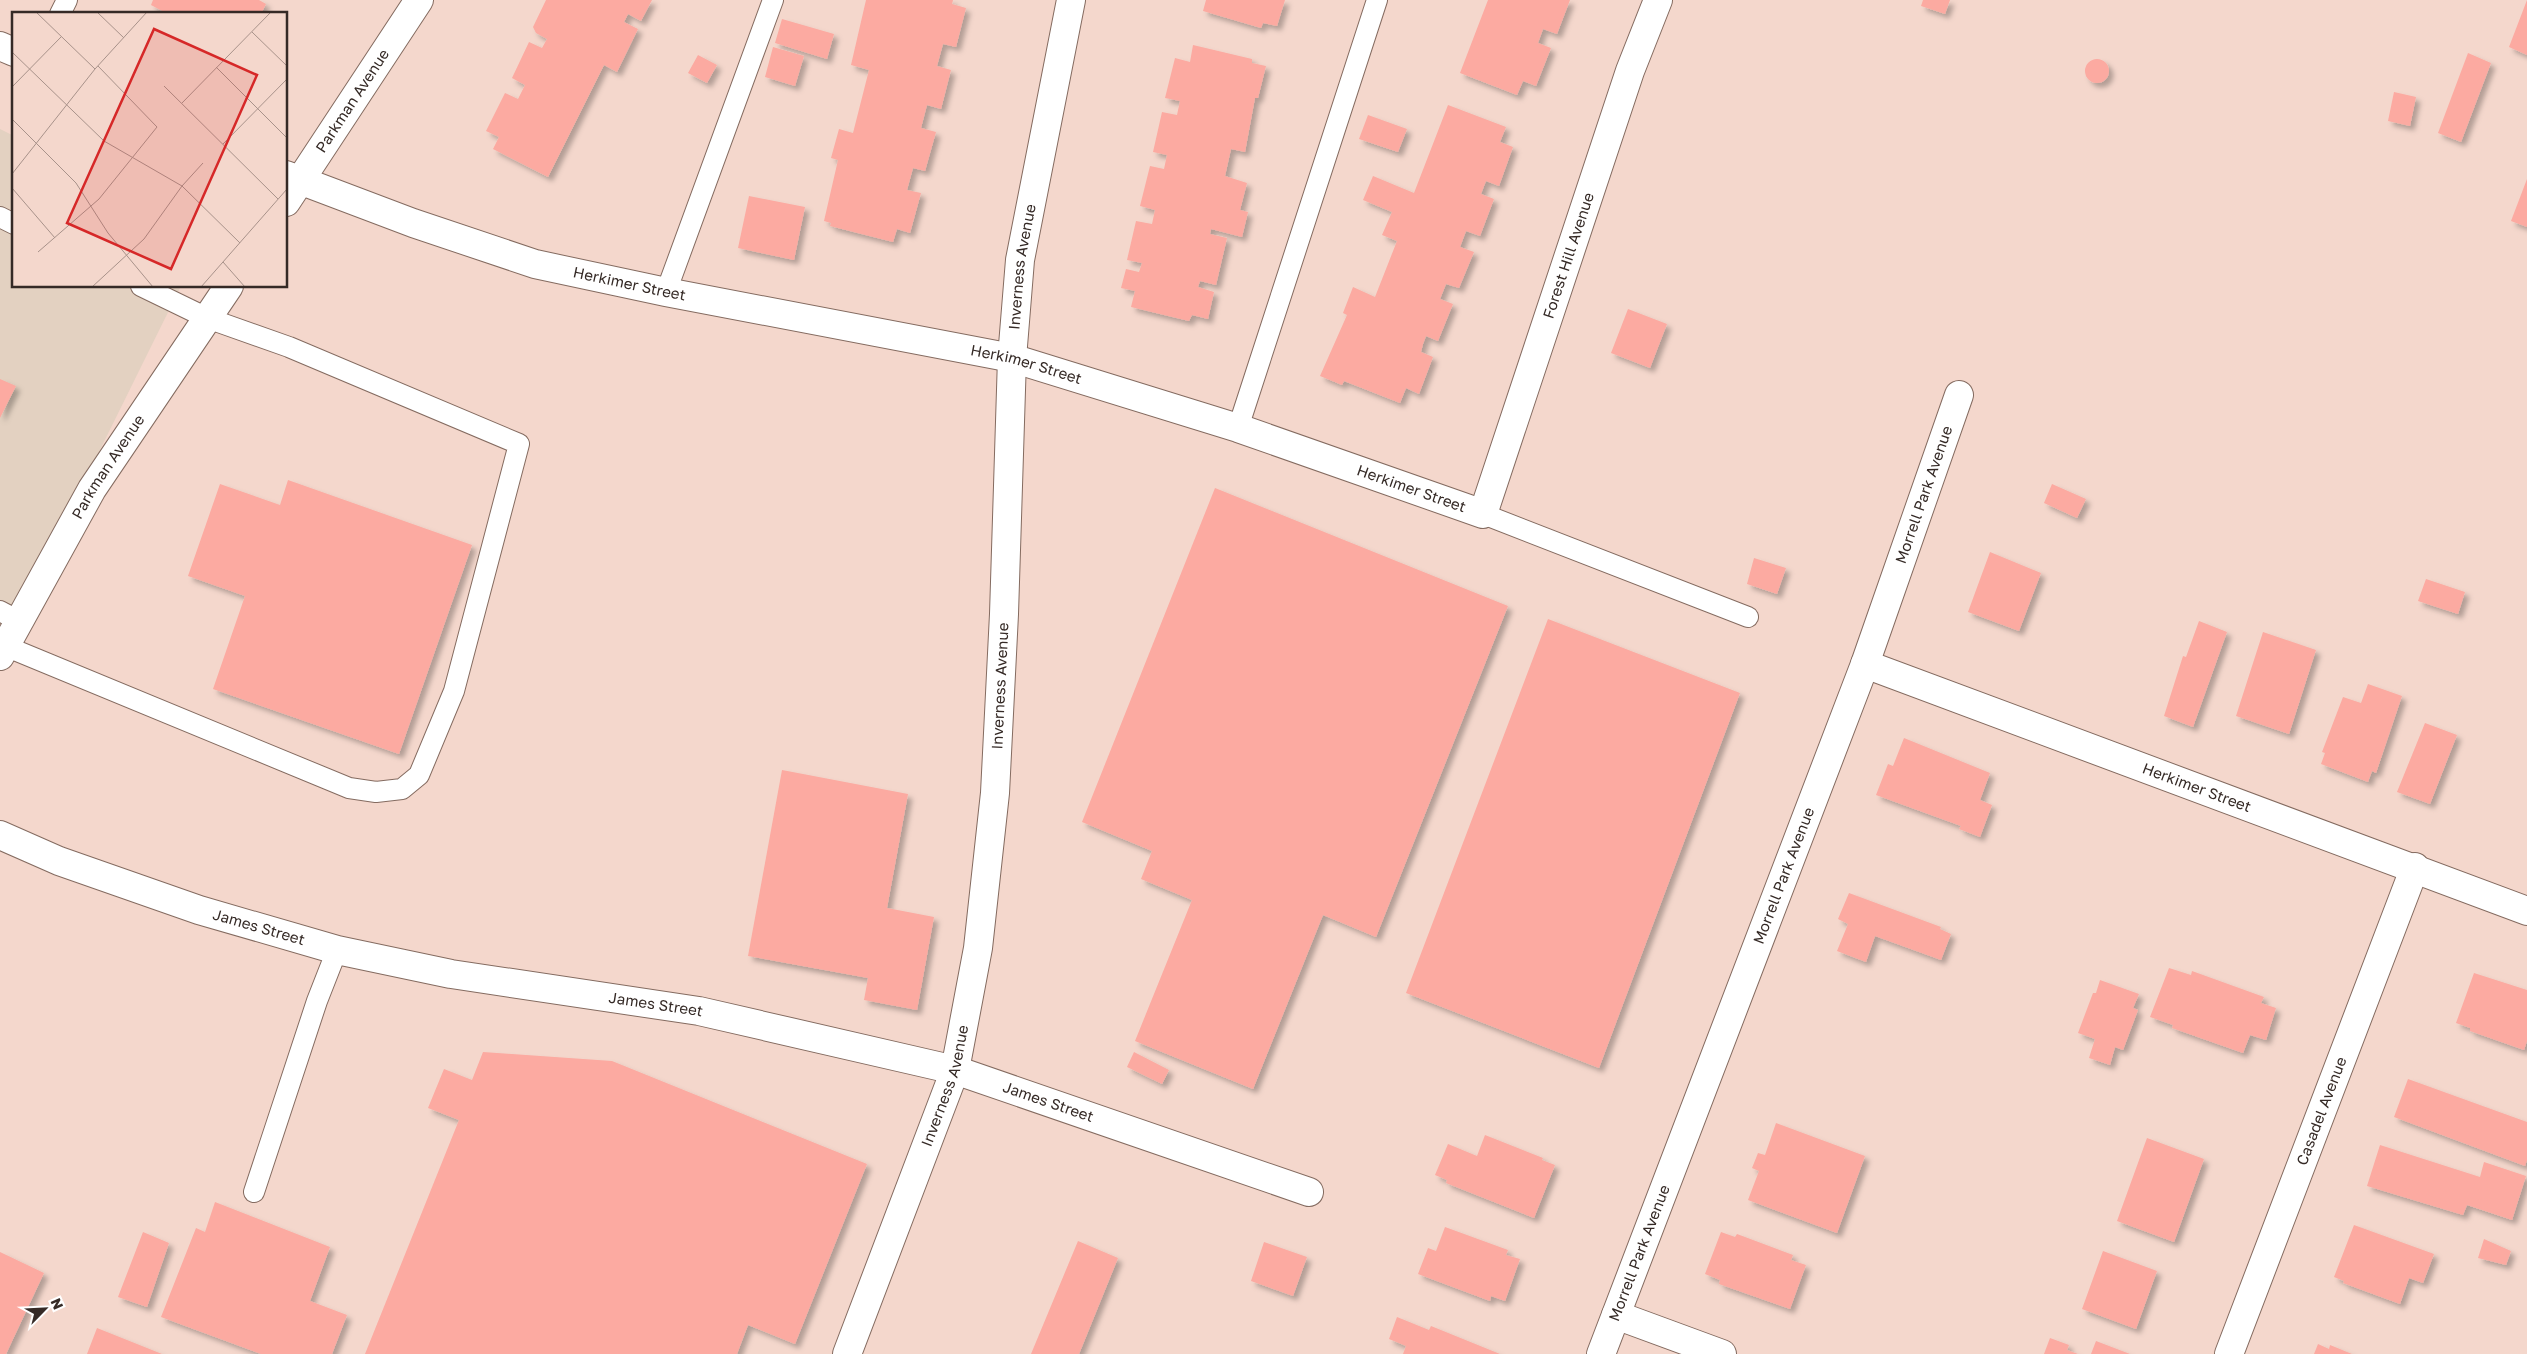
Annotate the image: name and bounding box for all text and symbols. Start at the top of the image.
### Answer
inset map [12,12,288,288]
street label: Parkman Avenue [311,45,392,156]
street label: Forest Hill Avenue [1538,190,1597,321]
street label: Inverness Avenue [1004,202,1039,330]
street label: Herkimer Street [572,262,687,304]
street label: Herkimer Street [969,340,1084,387]
street label: Parkman Avenue [67,411,148,522]
street label: Morrell Park Avenue [1891,423,1956,566]
street label: Herkimer Street [1355,460,1469,515]
street label: Inverness Avenue [987,622,1012,750]
street label: Herkimer Street [2140,758,2254,815]
street label: Morrell Park Avenue [1749,804,1817,946]
street label: James Street [211,904,307,948]
street label: James Street [608,988,705,1020]
street label: Inverness Avenue [917,1023,971,1149]
street label: Casadel Avenue [2292,1054,2350,1168]
street label: James Street [1001,1077,1096,1125]
street label: Morrell Park Avenue [1604,1182,1673,1324]
north arrow [20,1284,70,1334]
text: N [47,1295,67,1312]

